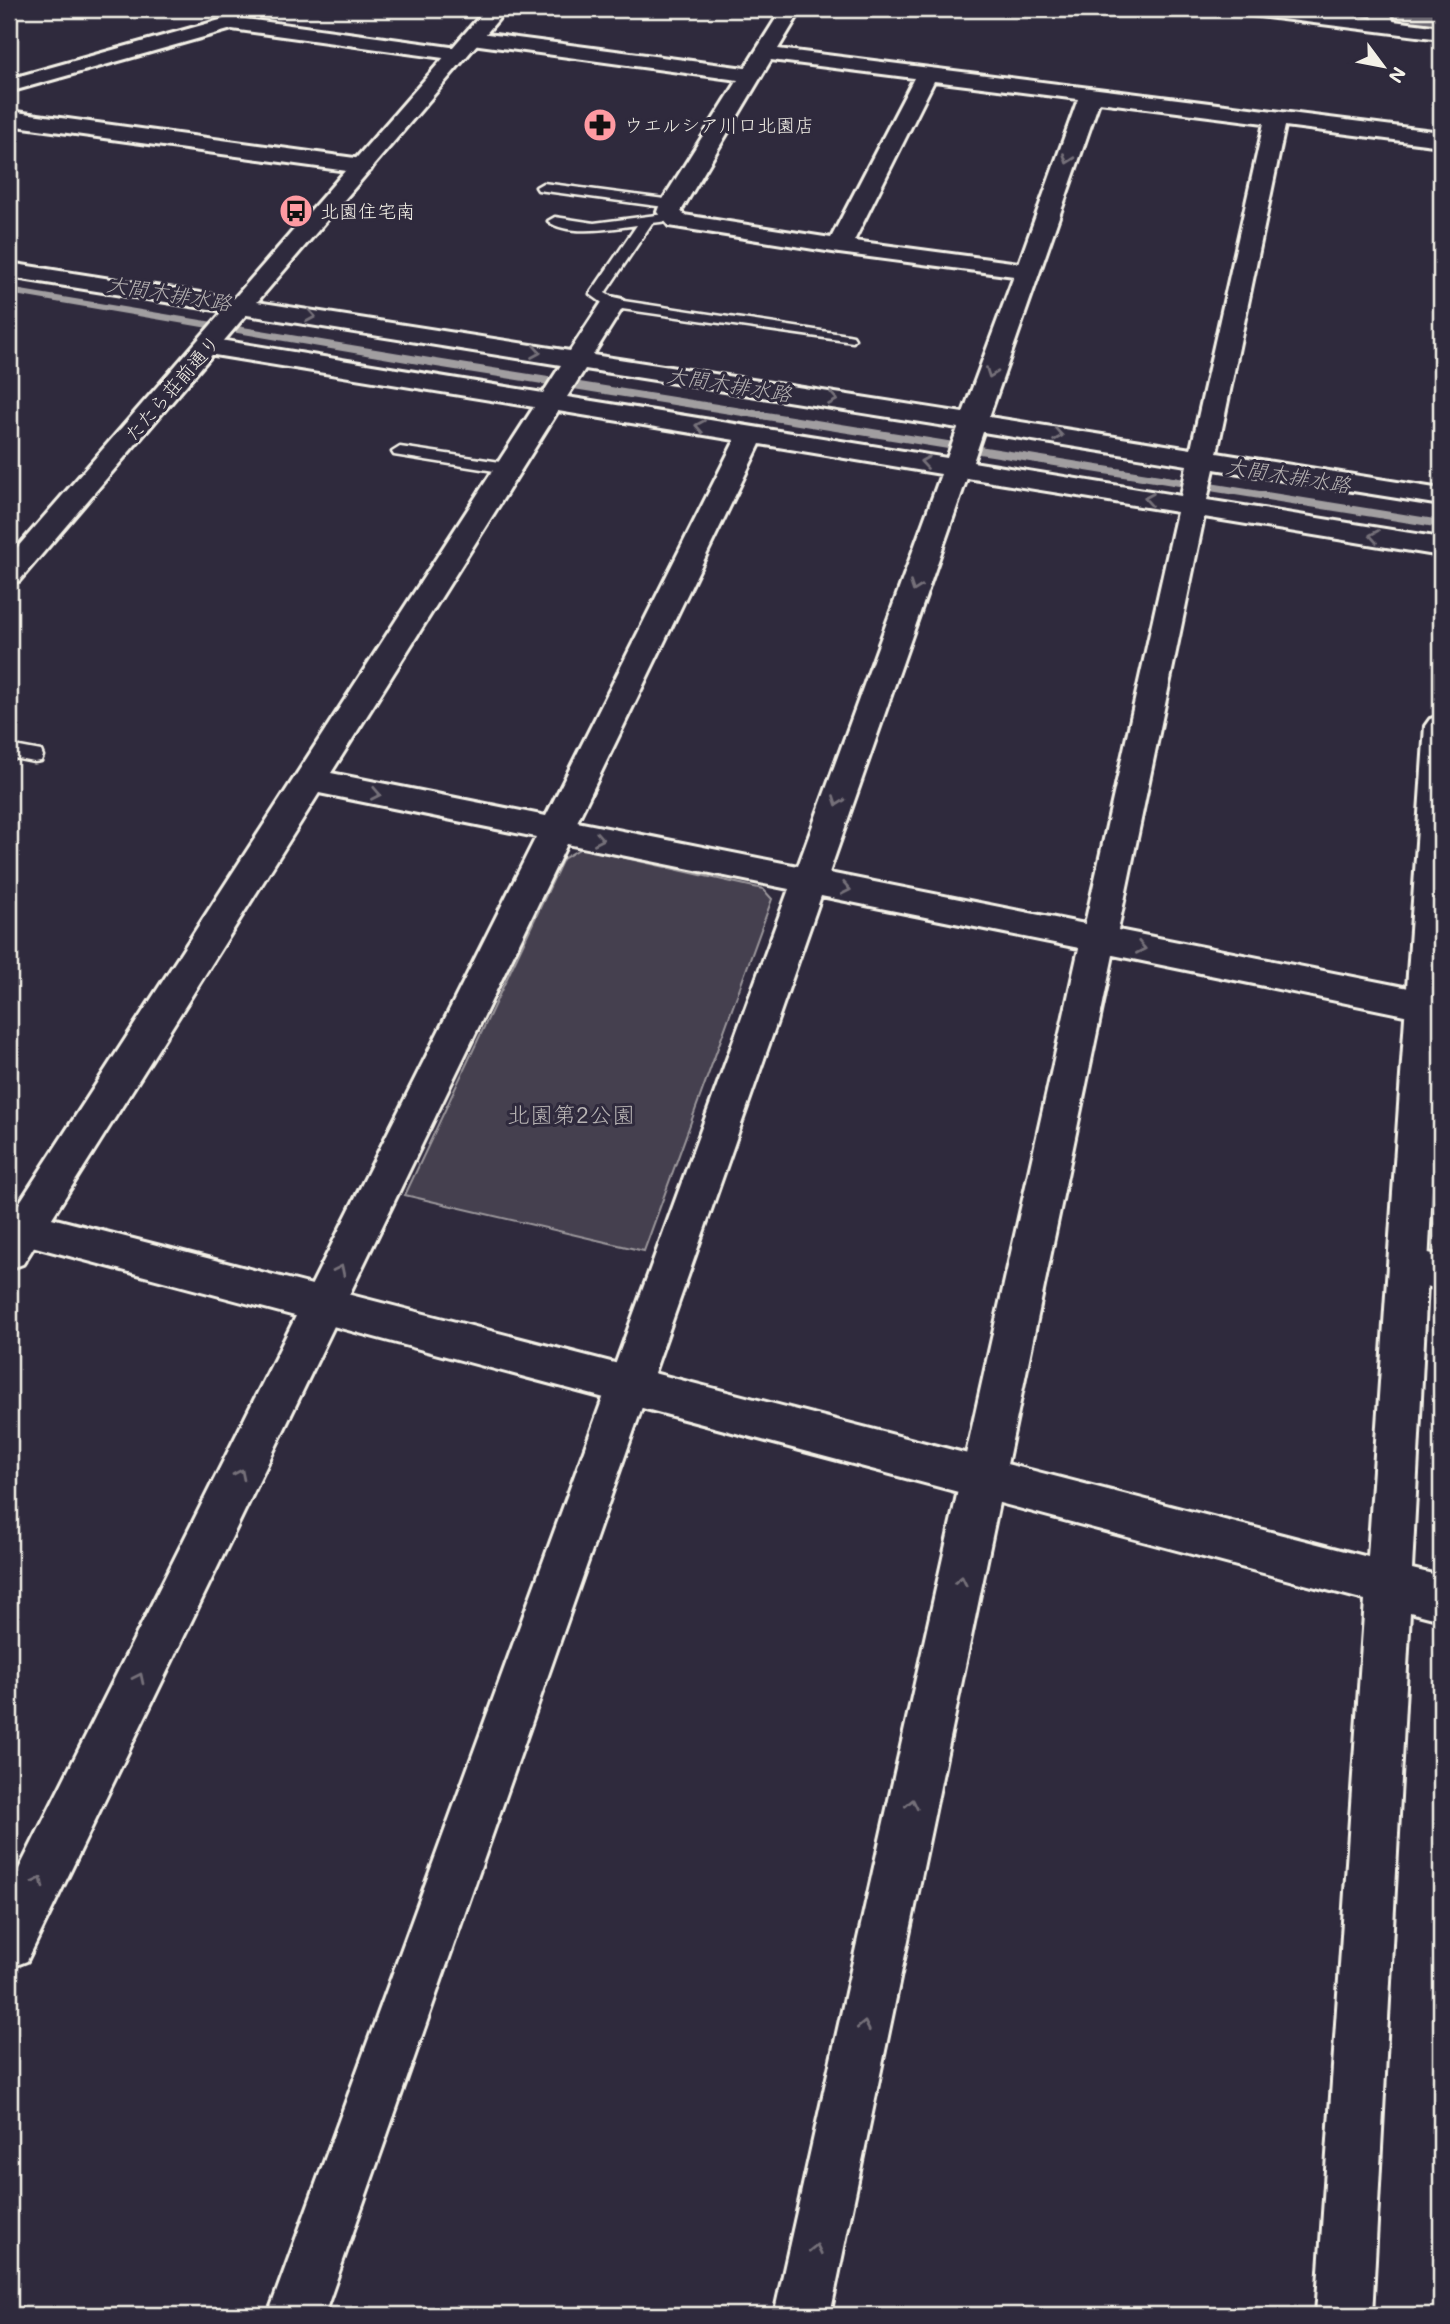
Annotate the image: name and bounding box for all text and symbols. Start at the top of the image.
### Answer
north arrow [1348,32,1418,102]
text: N [1383,63,1412,88]
pharmacy icon: ウエルシア川口北園店 [581,106,619,144]
place label: ウエルシア川口北園店 [624,112,814,137]
one-way arrow [1062,152,1076,164]
bus stop icon: 北園住宅南 [277,192,315,230]
place label: 北園住宅南 [320,198,415,223]
water label: 大間木排水路 [105,269,235,316]
one-way arrow [305,308,317,323]
street label: たたら荘前通り [119,329,225,446]
one-way arrow [530,344,542,359]
water label: 大間木排水路 [665,360,795,407]
one-way arrow [986,366,1000,378]
one-way arrow [827,392,839,407]
one-way arrow [694,419,706,434]
one-way arrow [1052,428,1064,443]
water label: 大間木排水路 [1224,451,1354,498]
one-way arrow [919,455,931,470]
one-way arrow [1143,492,1155,507]
one-way arrow [1368,529,1380,544]
one-way arrow [909,580,923,592]
one-way arrow [370,785,382,800]
one-way arrow [833,795,847,807]
one-way arrow [593,830,605,845]
one-way arrow [840,880,852,895]
one-way arrow [1135,940,1147,955]
park label: 北園第2公園 [507,1099,635,1129]
one-way arrow [332,1265,346,1277]
one-way arrow [232,1469,246,1481]
one-way arrow [952,1576,967,1588]
one-way arrow [131,1673,145,1685]
one-way arrow [904,1798,919,1810]
one-way arrow [30,1877,44,1889]
one-way arrow [856,2020,871,2032]
one-way arrow [808,2243,823,2255]

